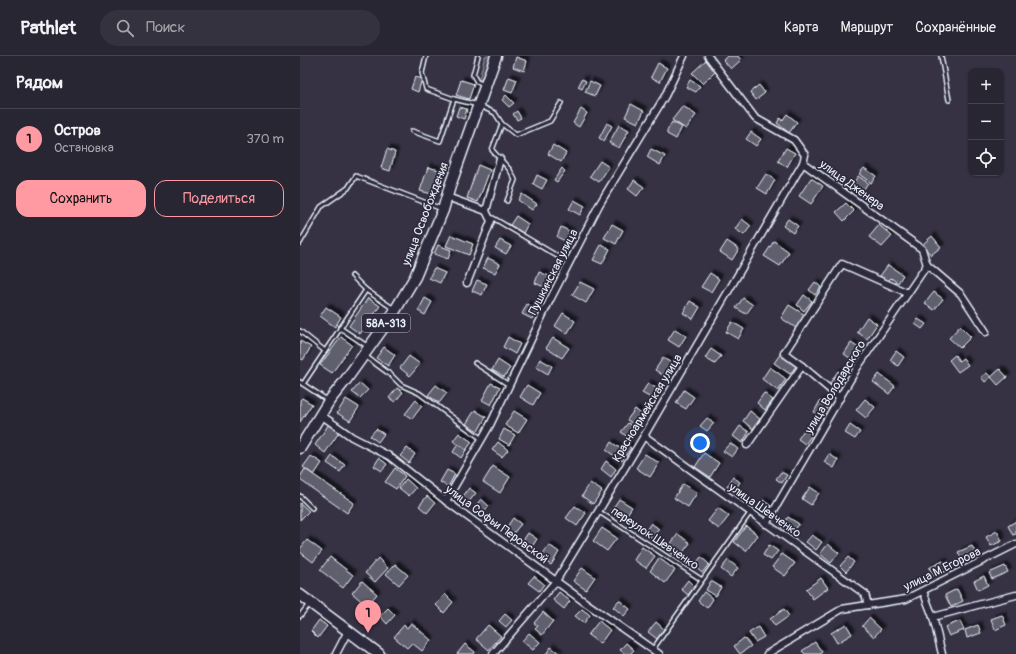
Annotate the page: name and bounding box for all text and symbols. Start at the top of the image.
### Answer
search box [100,10,380,46]
text: Pathlet [20,16,76,40]
icon: search [114,17,136,39]
text: Поиск [146,18,185,37]
text: Карта [784,19,819,36]
text: Маршрут [841,19,893,36]
text: Сохранённые [915,19,996,36]
map controls [968,68,1004,176]
button: + [968,68,1004,104]
text: Рядом [16,72,63,93]
button: − [968,104,1004,140]
text: Остров [54,121,101,140]
text: 1 [26,131,32,147]
text: 370 m [247,131,284,147]
text: Остановка [54,140,114,156]
button: locate [968,140,1004,176]
street label: улица Дженера [816,156,887,214]
street label: улица Освобождения [398,160,452,269]
button: Сохранить [16,180,146,217]
button: Поделиться [154,180,284,217]
street label: Пушкинская улица [525,226,582,318]
road number: 58А-313 [362,314,410,332]
street label: улица Володарского [801,337,869,437]
street label: Красноармейская улица [609,351,686,465]
your location [690,433,710,453]
street label: улица Шевченко [725,479,804,541]
street label: улица Софьи Перовской [441,481,551,567]
street label: переулок Шевченко [608,504,702,574]
street label: улица М.Егорова [900,544,984,595]
pin: 1 [355,600,381,633]

